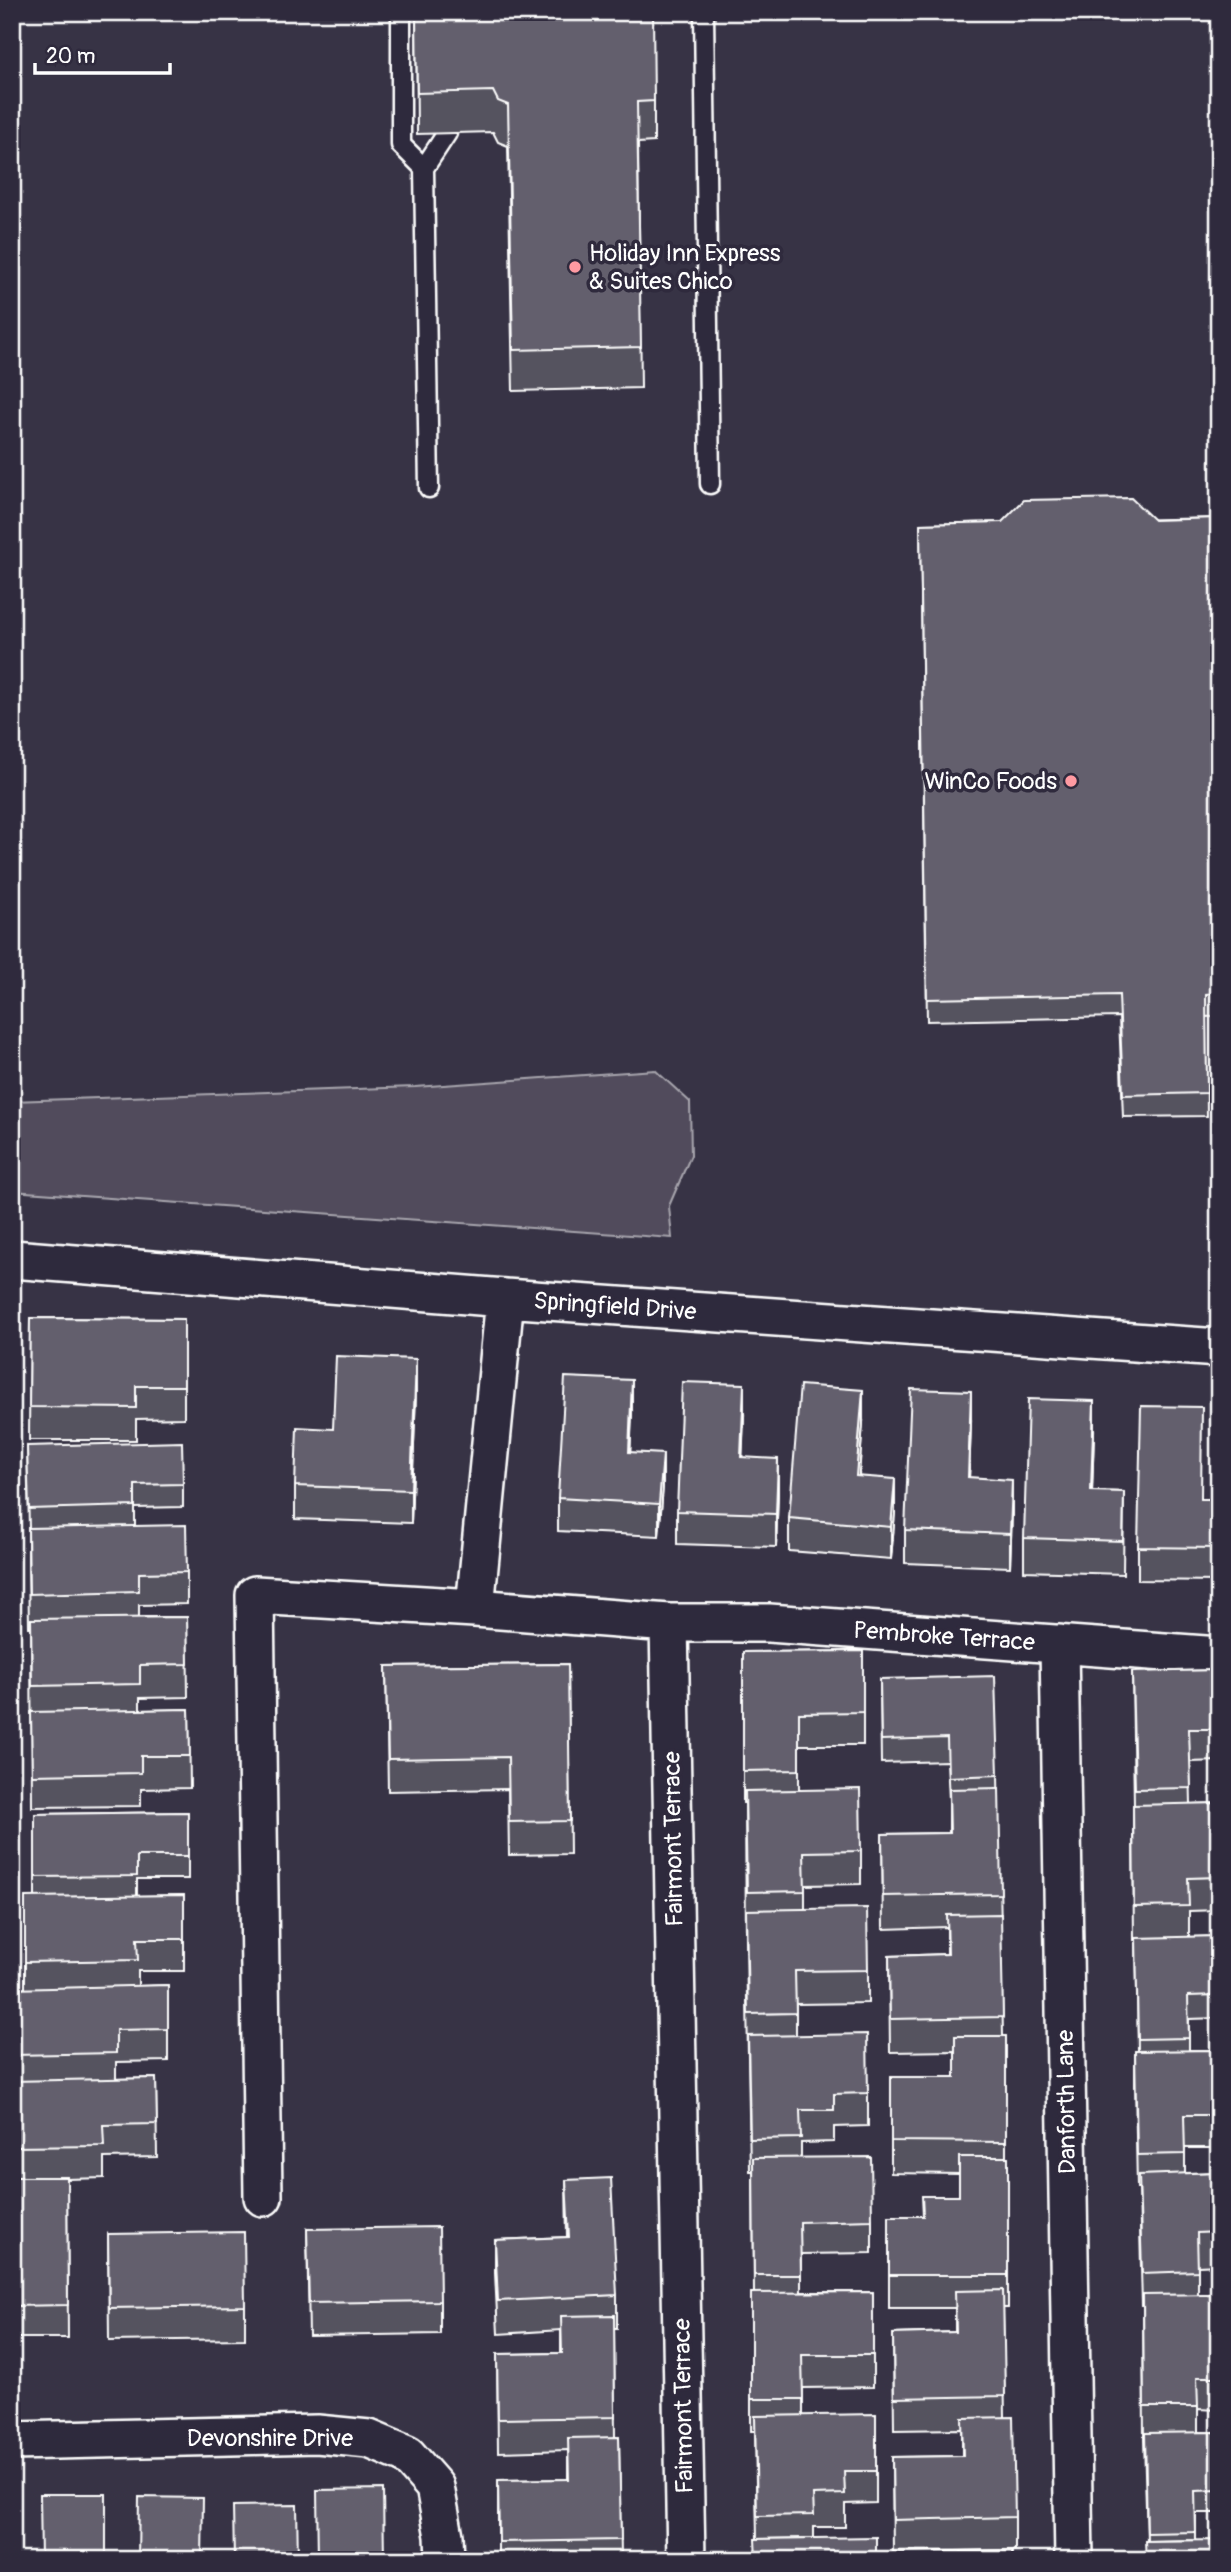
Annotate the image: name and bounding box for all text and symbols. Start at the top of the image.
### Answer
scale bar [35,32,170,76]
text: 20 m [46,43,95,70]
place label: Holiday Inn Express & Suites Chico [589,239,781,296]
marker: Holiday Inn Express & Suites Chico [567,259,583,275]
place label: WinCo Foods [924,767,1057,796]
marker: WinCo Foods [1063,773,1079,789]
street label: Springfield Drive [532,1286,698,1327]
street label: Pembroke Terrace [852,1616,1036,1657]
street label: Fairmont Terrace [657,1751,690,1927]
street label: Danforth Lane [1051,2029,1082,2174]
street label: Fairmont Terrace [667,2318,700,2494]
street label: Devonshire Drive [187,2424,353,2453]

